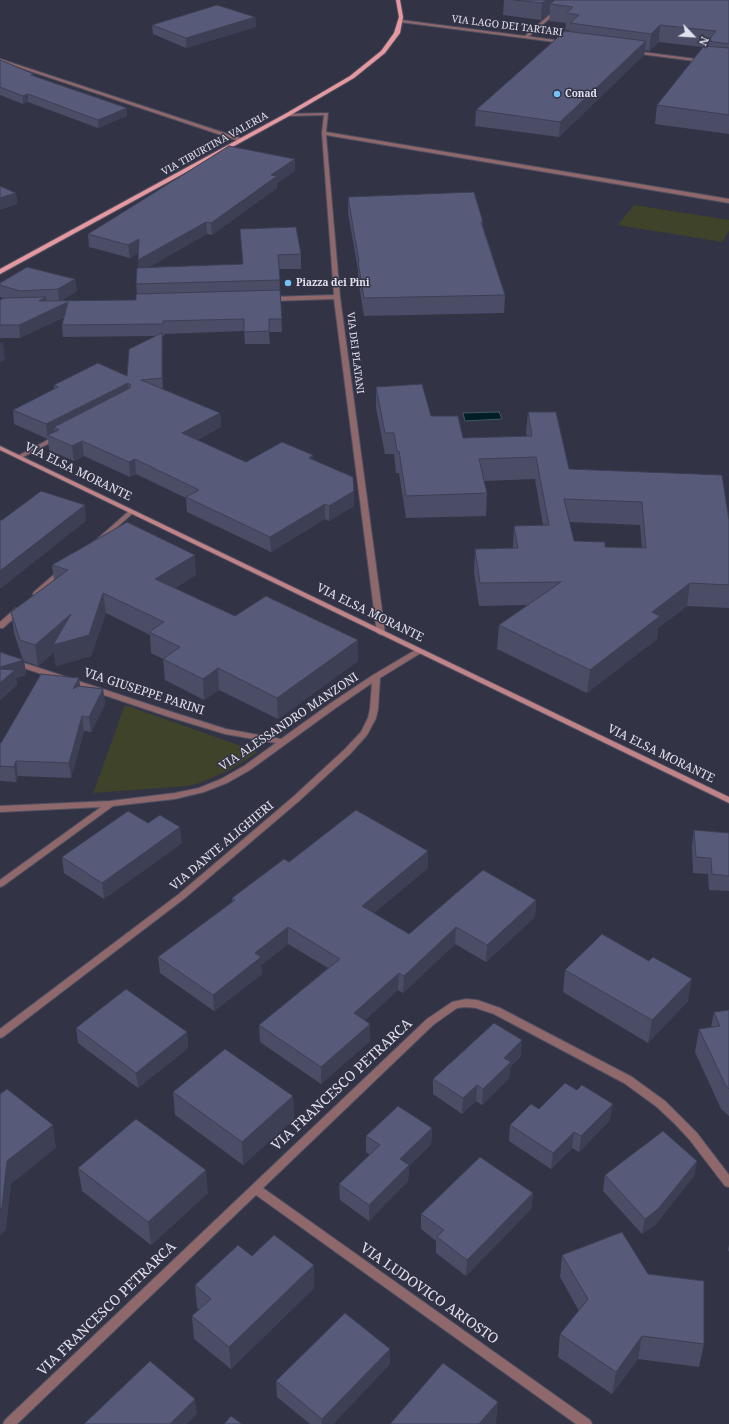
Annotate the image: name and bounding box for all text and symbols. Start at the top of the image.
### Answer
street label: VIA LAGO DEI TARTARI [451,13,563,39]
north arrow [673,16,713,56]
text: N [696,34,713,48]
place label: Conad [565,88,597,100]
marker: Conad [552,89,562,99]
street label: VIA TIBURTINA VALERIA [160,110,270,178]
place label: Piazza dei Pini [296,277,369,289]
marker: Piazza dei Pini [283,278,293,288]
street label: VIA DEI PLATANI [344,311,366,395]
street label: VIA ELSA MORANTE [22,440,134,504]
street label: VIA ELSA MORANTE [314,581,426,645]
street label: VIA GIUSEPPE PARINI [82,666,206,718]
street label: VIA ALESSANDRO MANZONI [217,670,361,774]
street label: VIA ELSA MORANTE [605,722,717,786]
street label: VIA DANTE ALIGHIERI [167,798,277,894]
street label: VIA FRANCESCO PETRARCA [268,1015,416,1155]
street label: VIA FRANCESCO PETRARCA [34,1238,180,1380]
street label: VIA LUDOVICO ARIOSTO [357,1240,501,1348]

